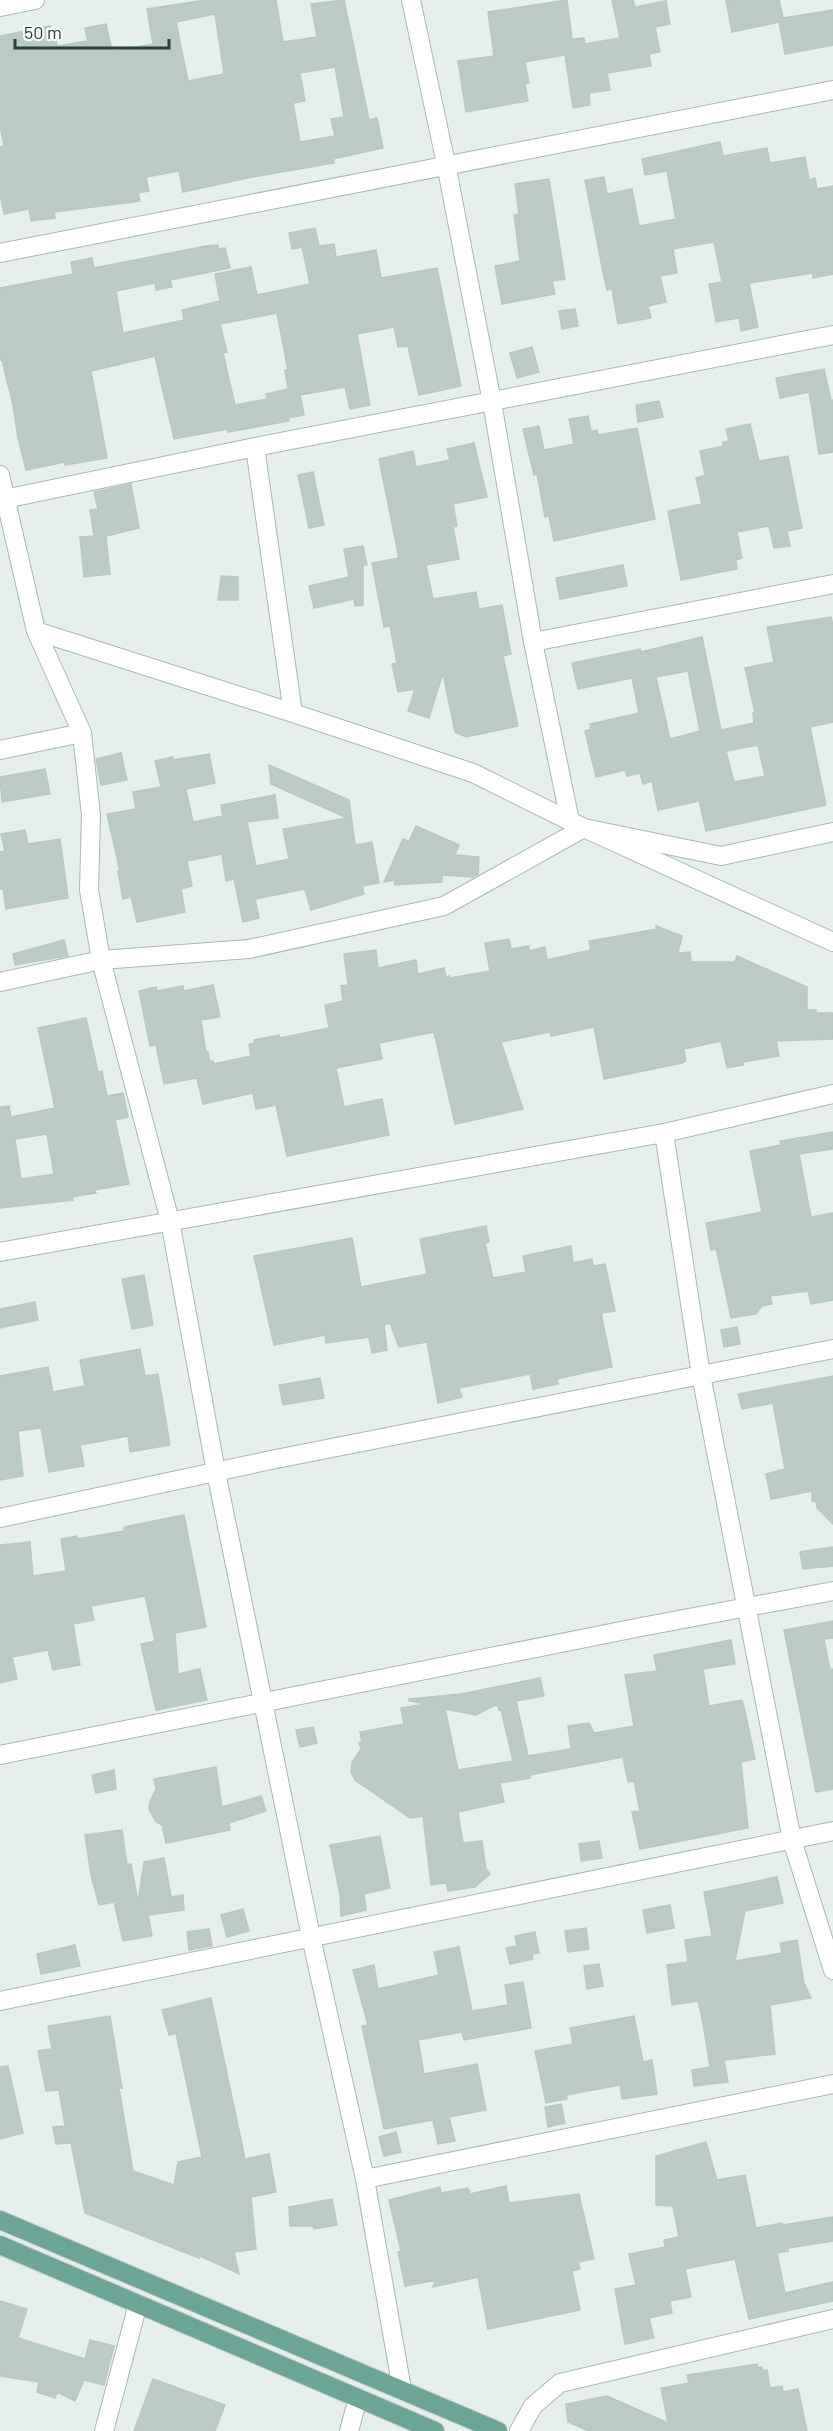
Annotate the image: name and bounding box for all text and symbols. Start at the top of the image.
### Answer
scale bar [15,12,170,50]
text: 50 m [24,21,62,43]

